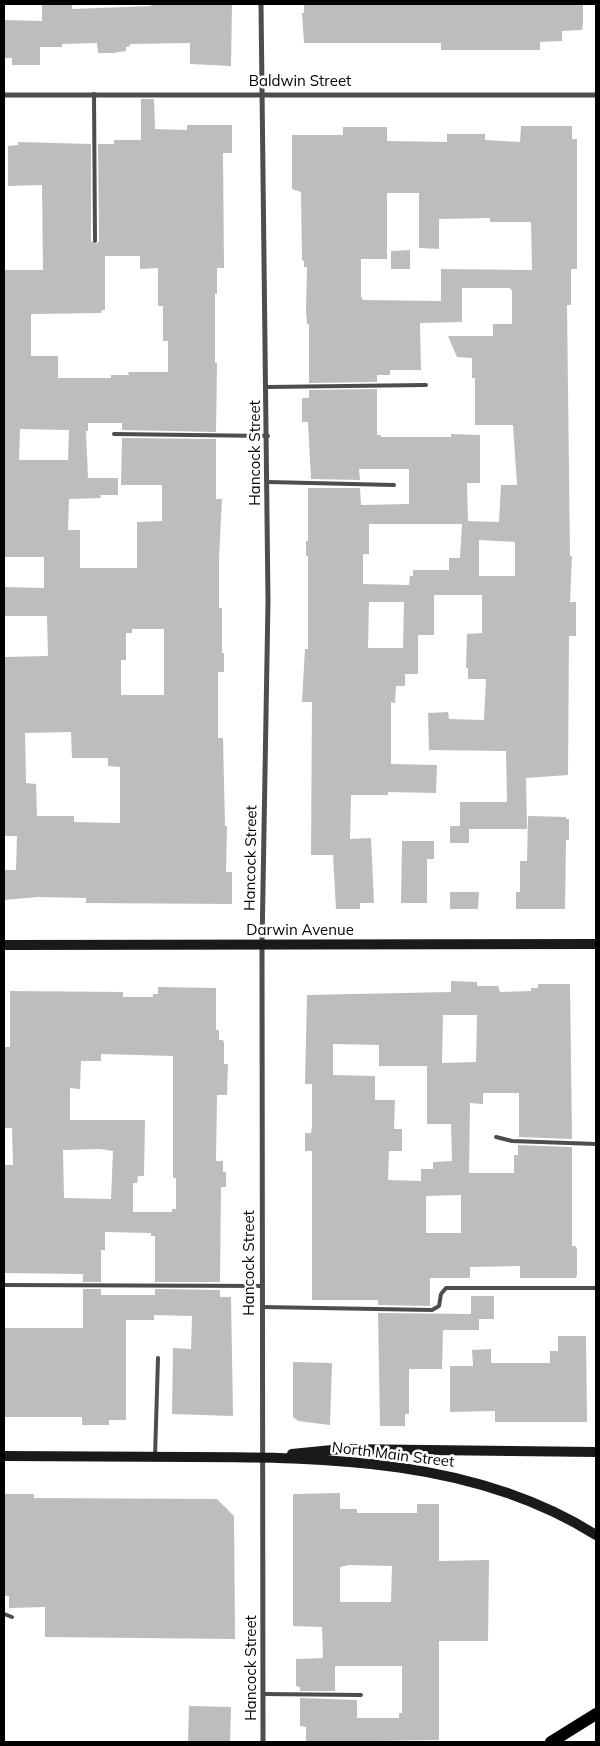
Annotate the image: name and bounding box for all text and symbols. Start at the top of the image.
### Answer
street label: Baldwin Street [249,72,351,90]
street label: Hancock Street [246,400,264,506]
street label: Hancock Street [241,805,261,911]
street label: Darwin Avenue [246,921,354,939]
street label: Hancock Street [240,1210,258,1316]
street label: North Main Street [331,1439,455,1471]
street label: Hancock Street [242,1615,260,1721]

